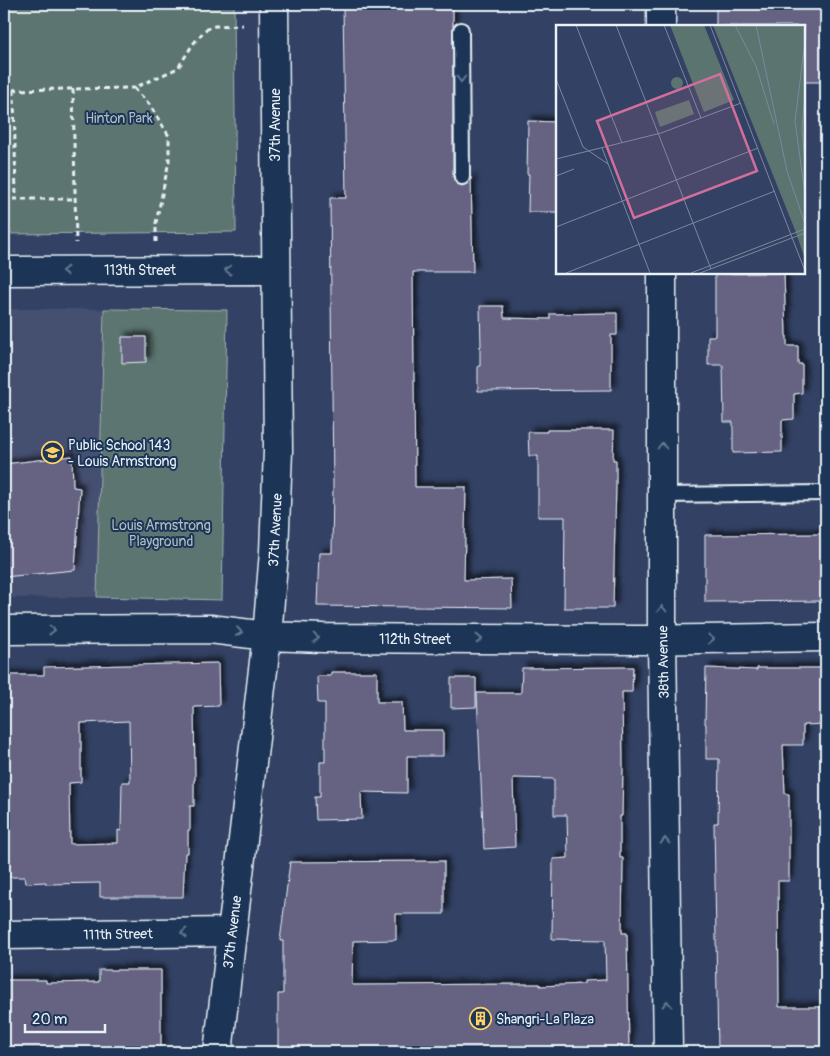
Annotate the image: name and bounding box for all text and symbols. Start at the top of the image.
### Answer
inset map [556,25,805,274]
one-way arrow [456,75,466,83]
street label: 37th Avenue [267,88,284,162]
park label: Hinton Park [85,110,153,127]
street label: 113th Street [104,262,176,279]
one-way arrow [223,265,231,275]
one-way arrow [61,266,68,276]
place label: Public School 143 - Louis Armstrong [68,437,177,470]
school or university icon: Public School 143 - Louis Armstrong [40,441,64,465]
one-way arrow [657,442,667,450]
street label: 37th Avenue [265,493,286,567]
park label: Louis Armstrong Playground [111,517,211,550]
one-way arrow [657,604,667,612]
one-way arrow [49,625,57,635]
street label: 38th Avenue [654,625,673,699]
one-way arrow [235,626,243,636]
street label: 112th Street [379,631,451,648]
one-way arrow [312,633,320,643]
one-way arrow [475,634,483,644]
one-way arrow [708,634,715,644]
one-way arrow [660,837,670,844]
street label: 37th Avenue [220,894,245,970]
street label: 111th Street [83,925,153,944]
one-way arrow [179,928,187,938]
one-way arrow [662,999,672,1007]
scale bar [25,1001,105,1033]
building icon: Shangri-La Plaza [468,1007,492,1031]
text: 20 m [32,1010,67,1029]
place label: Shangri-La Plaza [496,1011,594,1028]

